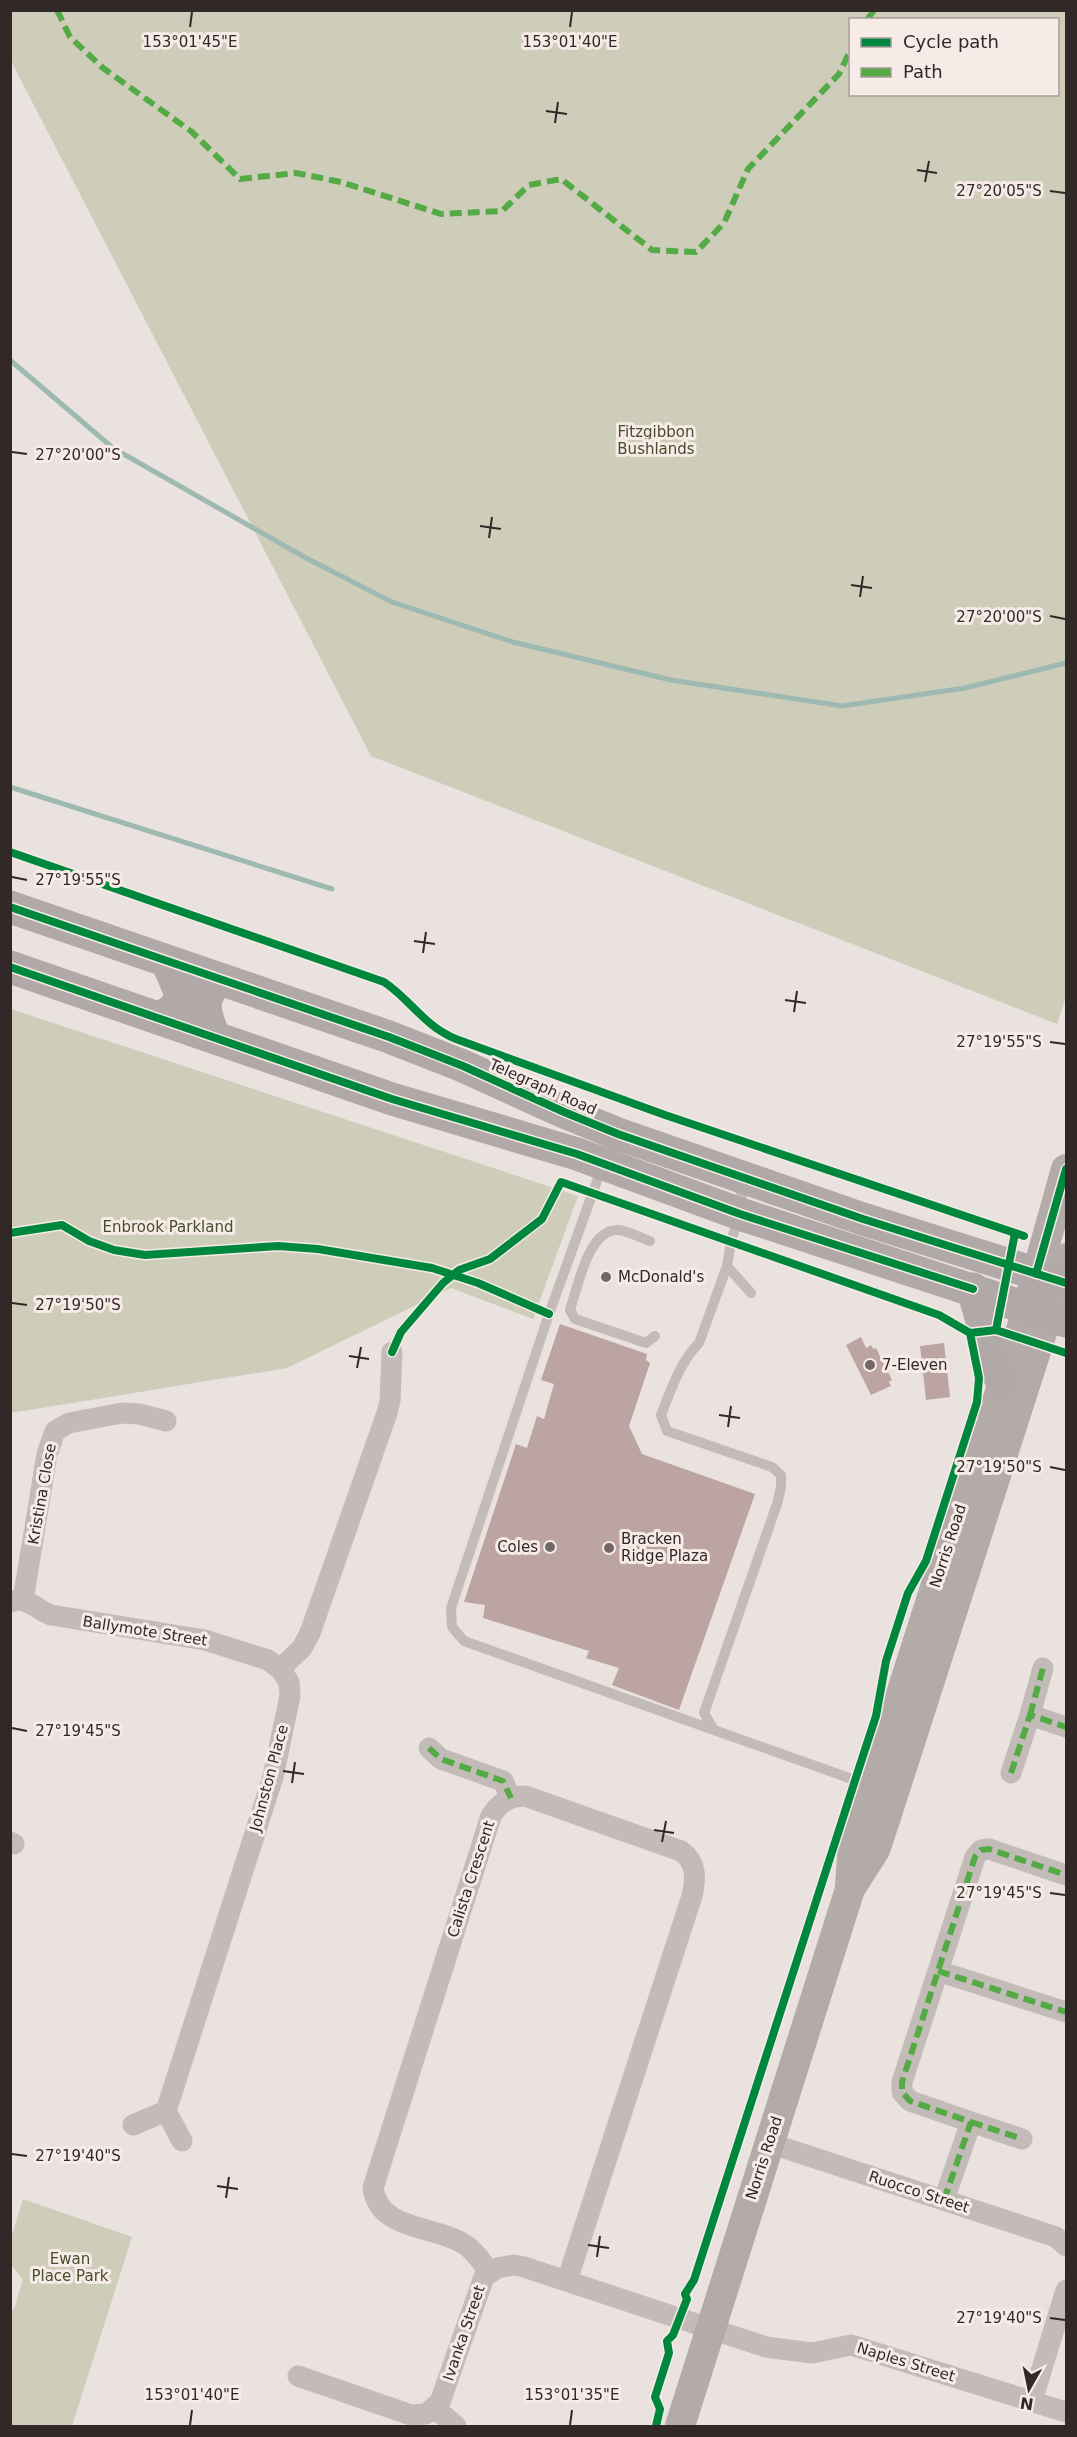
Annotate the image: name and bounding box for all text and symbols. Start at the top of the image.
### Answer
legend [849,18,1059,96]
text: Cycle path [903,31,999,52]
text: 153°01'45"E [143,33,237,51]
text: 153°01'40"E [523,33,617,51]
text: Path [903,61,943,82]
text: 27°20'05"S [956,182,1042,200]
park label: Fitzgibbon Bushlands [617,423,695,458]
text: 27°20'00"S [35,446,121,464]
text: 27°20'00"S [956,608,1042,626]
text: 27°19'55"S [35,871,121,889]
text: 27°19'55"S [956,1033,1042,1051]
street label: Telegraph Road [486,1055,599,1119]
park label: Enbrook Parkland [103,1218,233,1236]
place label: McDonald's [618,1268,704,1286]
marker: McDonald's [599,1270,613,1284]
text: 27°19'50"S [35,1296,121,1314]
place label: 7-Eleven [882,1356,947,1374]
marker: 7-Eleven [863,1358,877,1372]
street label: Kristina Close [24,1442,60,1546]
text: 27°19'50"S [956,1458,1042,1476]
street label: Norris Road [926,1502,970,1590]
place label: Bracken Ridge Plaza [621,1530,708,1565]
place label: Coles [497,1538,538,1556]
marker: Coles [543,1540,557,1554]
marker: Bracken Ridge Plaza [602,1541,616,1555]
street label: Ballymote Street [81,1612,209,1650]
text: 27°19'45"S [35,1722,121,1740]
street label: Johnston Place [246,1723,292,1834]
street label: Calista Crescent [444,1818,498,1940]
text: 27°19'45"S [956,1884,1042,1902]
street label: Norris Road [742,2114,786,2202]
text: 27°19'40"S [35,2147,121,2165]
street label: Ruocco Street [867,2167,972,2217]
park label: Ewan Place Park [31,2250,109,2285]
street label: Ivanka Street [439,2283,489,2383]
text: 27°19'40"S [956,2309,1042,2327]
street label: Naples Street [855,2339,957,2385]
north arrow [999,2359,1059,2419]
text: 153°01'40"E [145,2386,239,2404]
text: 153°01'35"E [525,2386,619,2404]
text: N [1019,2393,1035,2414]

